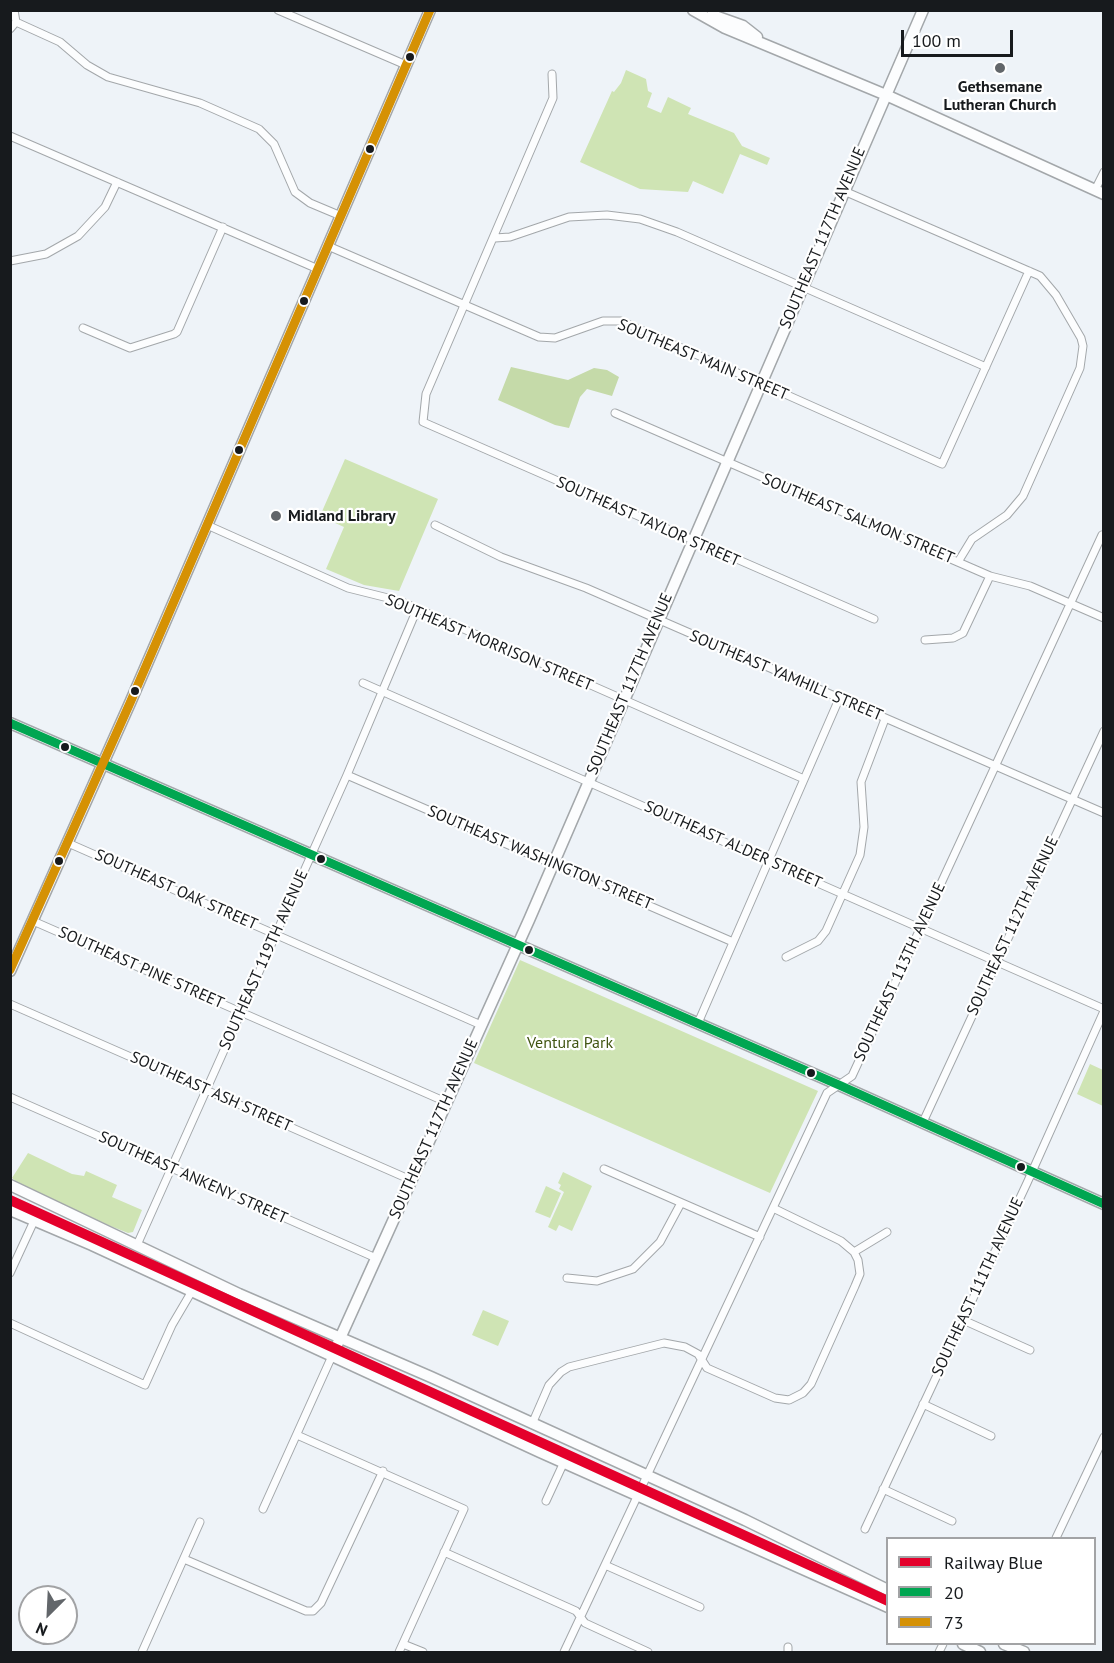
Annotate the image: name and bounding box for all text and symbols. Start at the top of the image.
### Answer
scale bar [904,18,1016,56]
text: 100 m [912,29,961,52]
unlabelled marker [404,51,416,63]
marker: Gethsemane Lutheran Church [993,61,1007,75]
place label: Gethsemane Lutheran Church [943,77,1057,115]
unlabelled marker [364,143,376,155]
street label: SOUTHEAST 117TH AVENUE [776,144,870,332]
unlabelled marker [298,295,310,307]
street label: SOUTHEAST MAIN STREET [615,315,791,405]
unlabelled marker [233,444,245,456]
street label: SOUTHEAST SALMON STREET [759,470,957,568]
street label: SOUTHEAST TAYLOR STREET [553,473,743,571]
place label: Midland Library [288,506,396,526]
marker: Midland Library [269,509,283,523]
street label: SOUTHEAST MORRISON STREET [382,590,596,696]
street label: SOUTHEAST 117TH AVENUE [583,590,677,778]
street label: SOUTHEAST YAMHILL STREET [686,627,886,725]
unlabelled marker [129,685,141,697]
unlabelled marker [59,741,71,753]
street label: SOUTHEAST ALDER STREET [641,797,825,893]
street label: SOUTHEAST WASHINGTON STREET [425,802,655,914]
street label: SOUTHEAST 112TH AVENUE [963,833,1063,1019]
street label: SOUTHEAST OAK STREET [92,845,260,935]
unlabelled marker [315,853,327,865]
unlabelled marker [53,855,65,867]
street label: SOUTHEAST 119TH AVENUE [216,867,312,1053]
street label: SOUTHEAST 113TH AVENUE [850,879,950,1065]
street label: SOUTHEAST PINE STREET [55,923,227,1013]
unlabelled marker [523,944,535,956]
park label: Ventura Park [527,1033,613,1053]
street label: SOUTHEAST 117TH AVENUE [386,1036,482,1222]
street label: SOUTHEAST ASH STREET [127,1048,295,1136]
unlabelled marker [805,1067,817,1079]
street label: SOUTHEAST ANKENY STREET [96,1128,290,1228]
unlabelled marker [1015,1161,1027,1173]
street label: SOUTHEAST 111TH AVENUE [928,1194,1028,1380]
legend [886,1537,1096,1645]
text: Railway Blue [944,1551,1043,1574]
text: 20 [944,1581,964,1604]
north arrow [18,1585,78,1645]
text: 73 [944,1611,964,1634]
text: N [33,1618,50,1641]

